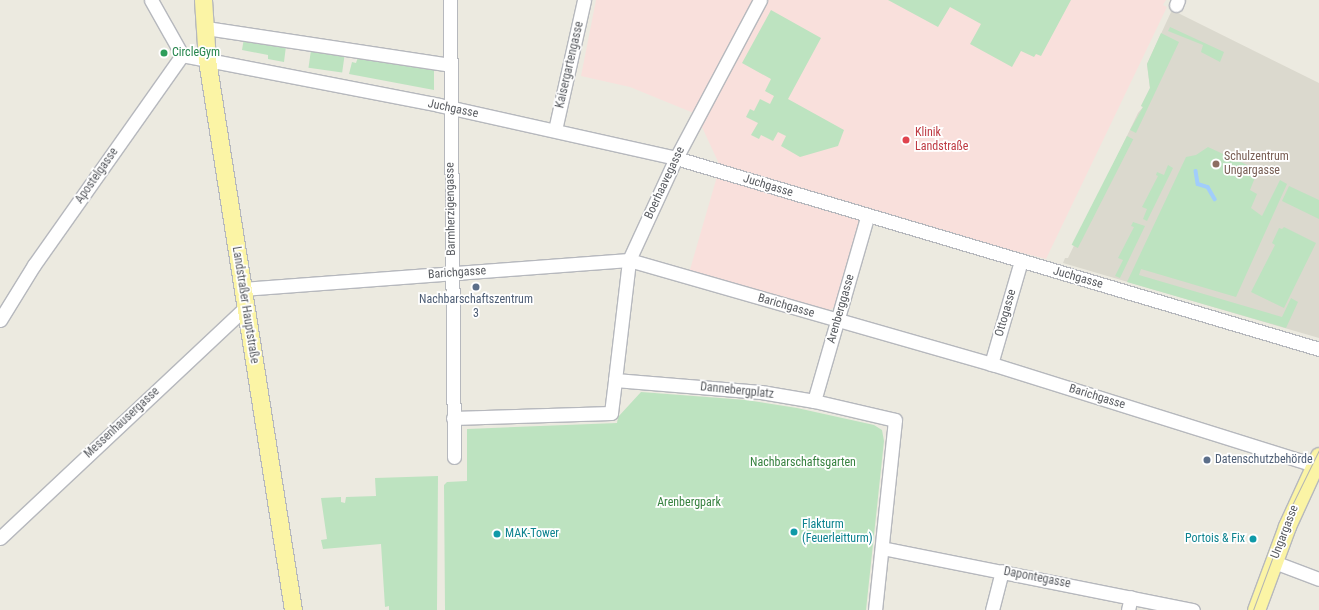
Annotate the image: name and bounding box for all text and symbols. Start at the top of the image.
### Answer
street label: Kaisergartengasse [553,20,587,110]
place label: CircleGym [172,46,220,60]
marker: CircleGym [159,48,169,58]
street label: Juchgasse [426,97,480,121]
place label: Klinik Landstraße [915,126,968,154]
marker: Klinik Landstraße [900,134,912,146]
street label: Apostelgasse [73,145,121,207]
street label: Boerhaavegasse [642,145,688,221]
place label: Schulzentrum Ungargasse [1224,150,1289,178]
marker: Schulzentrum Ungargasse [1211,159,1221,169]
street label: Barmherzigengasse [443,162,459,256]
street label: Juchgasse [741,172,795,200]
street label: Landstraßer Hauptstraße [229,245,261,365]
street label: Barichgasse [427,264,487,282]
street label: Juchgasse [1051,264,1105,292]
street label: Arenberggasse [824,273,858,345]
marker: Nachbarschaftszentrum 3 [471,282,481,292]
street label: Ottogasse [992,288,1020,338]
street label: Barichgasse [756,291,816,321]
place label: Nachbarschaftszentrum 3 [419,293,533,321]
street label: Dannebergplatz [699,380,775,402]
street label: Barichgasse [1067,382,1127,412]
street label: Messenhausergasse [82,385,162,461]
place label: Datenschutzbehörde [1215,453,1312,467]
marker: Datenschutzbehörde [1202,455,1212,465]
park label: Nachbarschaftsgarten [750,456,856,470]
park label: Arenbergpark [657,496,721,510]
street label: Ungargasse [1268,503,1302,561]
place label: Flakturm (Feuerleitturm) [802,518,873,546]
place label: MAK-Tower [505,527,559,541]
marker: Flakturm (Feuerleitturm) [789,527,799,537]
marker: MAK-Tower [492,529,502,539]
place label: Portois & Fix [1185,532,1245,546]
marker: Portois & Fix [1248,534,1258,544]
street label: Dapontegasse [1002,564,1072,592]

